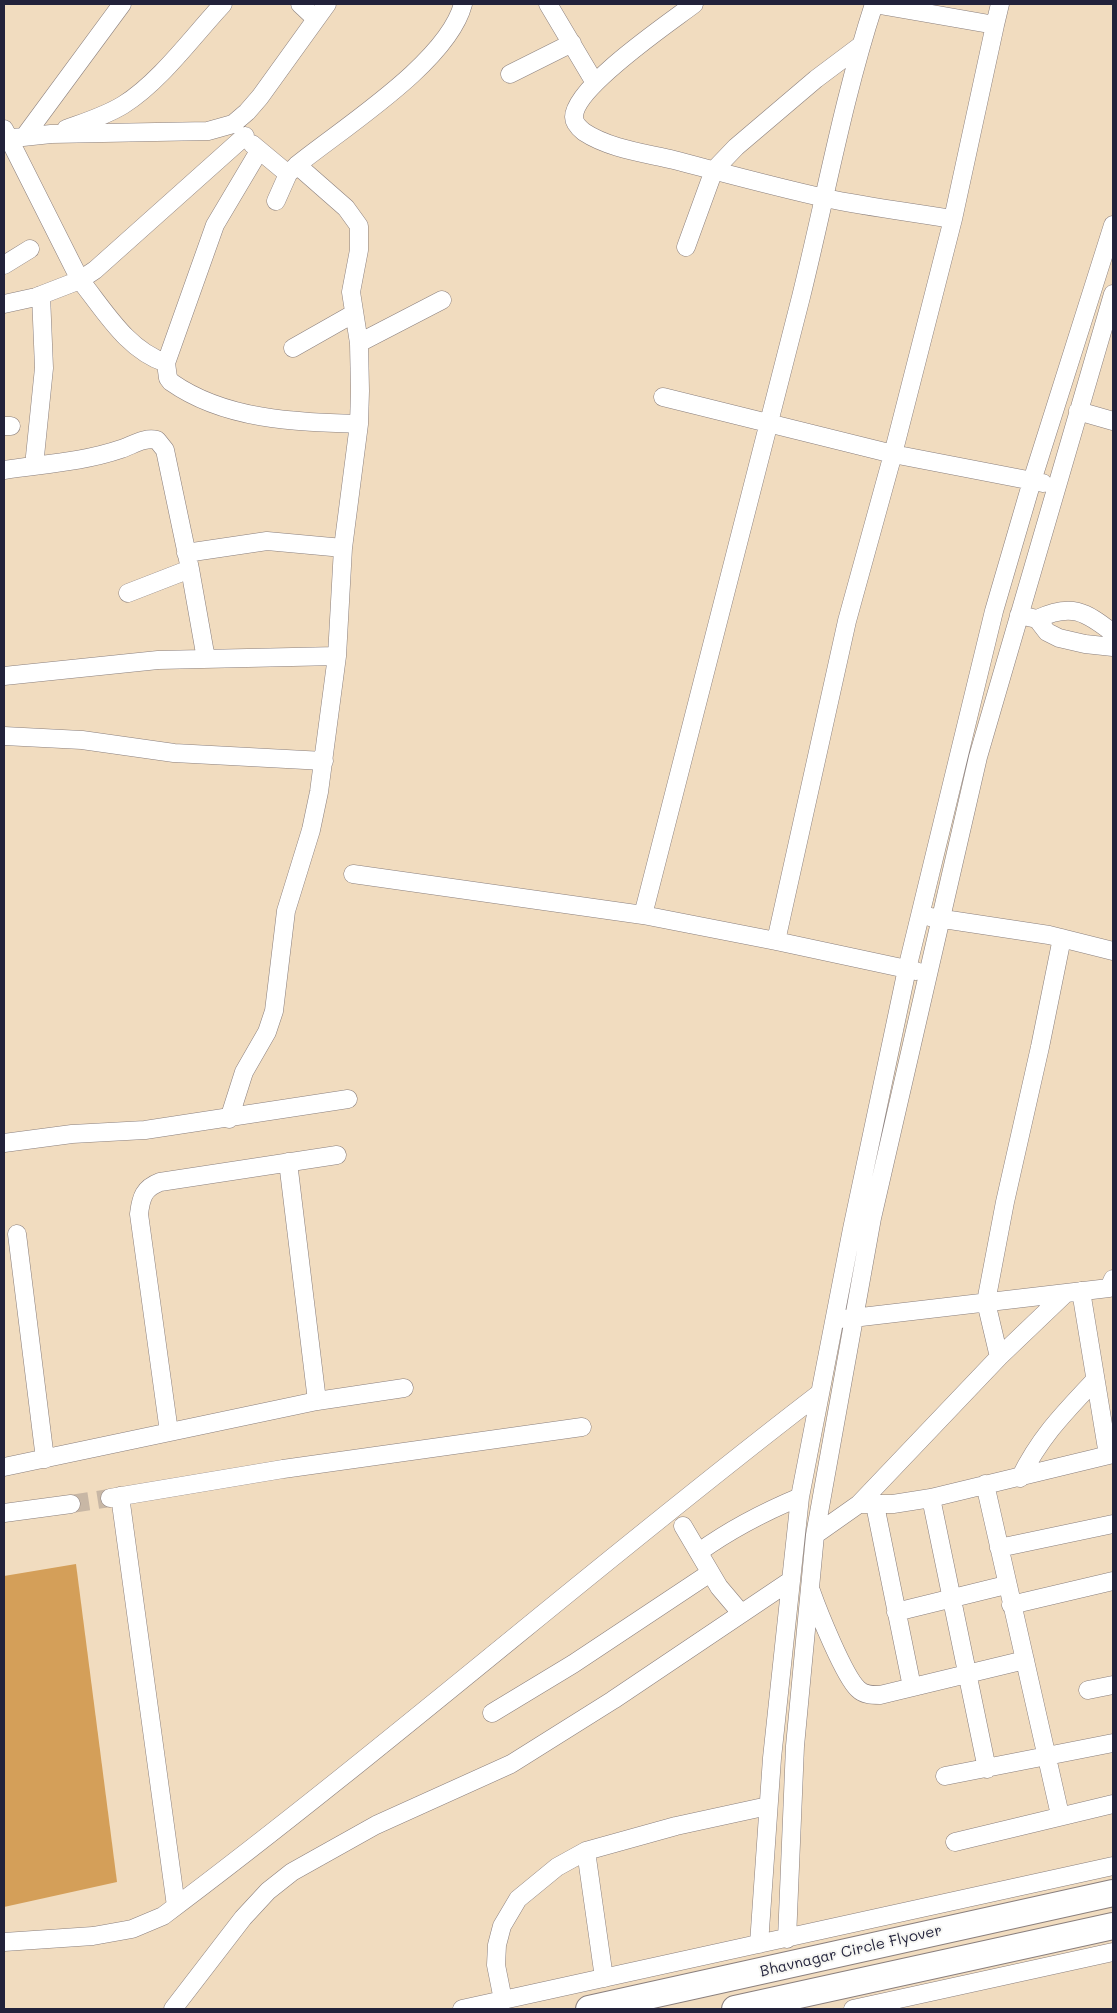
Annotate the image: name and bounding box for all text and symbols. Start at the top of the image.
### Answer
street label: Bhavnagar Circle Flyover [758,1921,944,1981]

